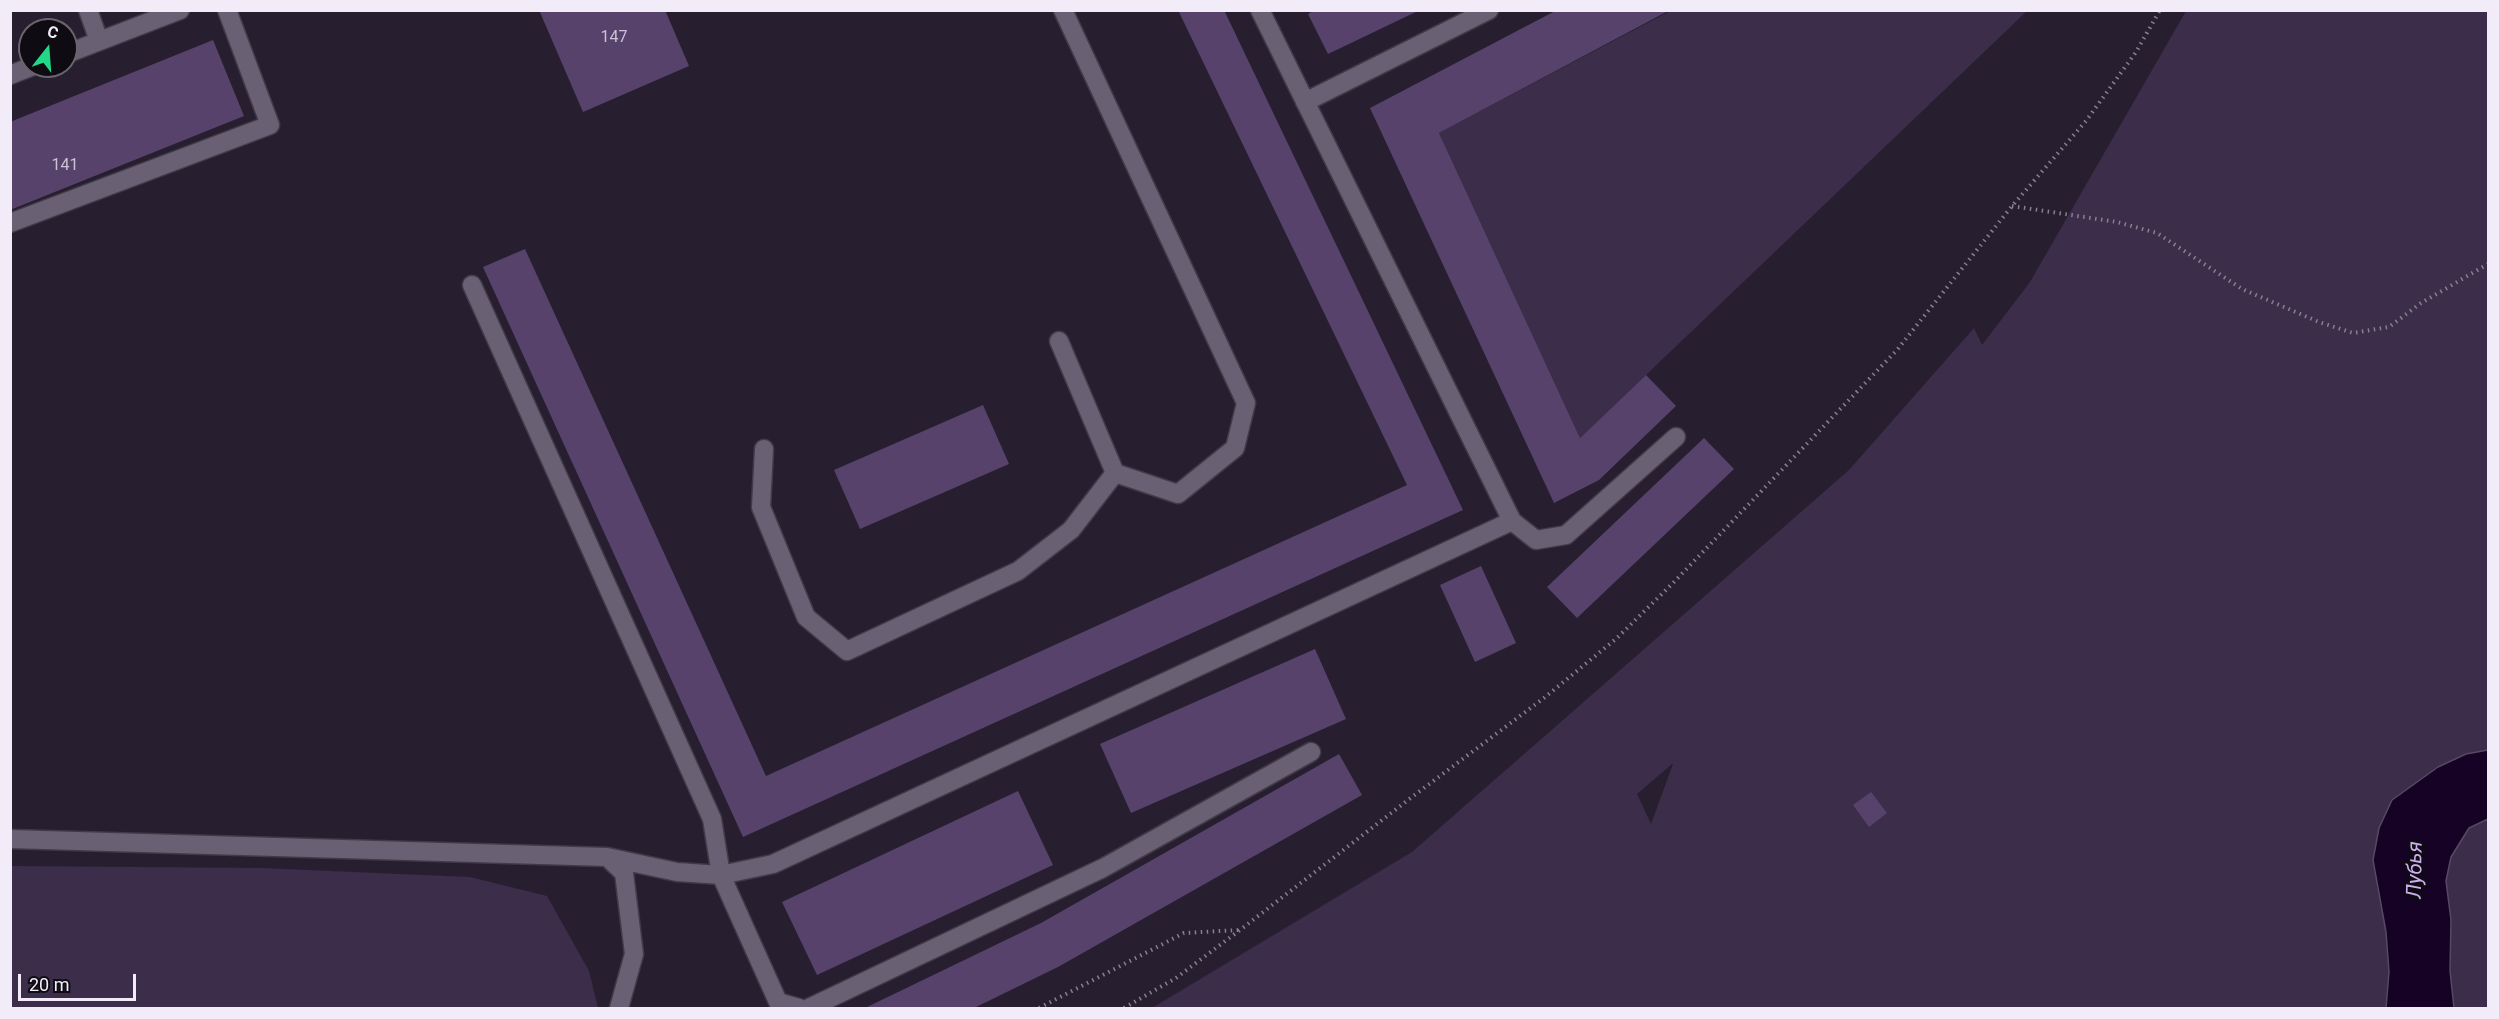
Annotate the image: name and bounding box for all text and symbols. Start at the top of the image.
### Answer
north arrow [18,18,78,78]
text: С [45,22,61,43]
house number: 147 [601,28,627,48]
house number: 141 [52,156,78,176]
water label: Лубья [2403,841,2429,899]
scale bar [21,962,140,1000]
text: 20 m [29,974,69,995]

